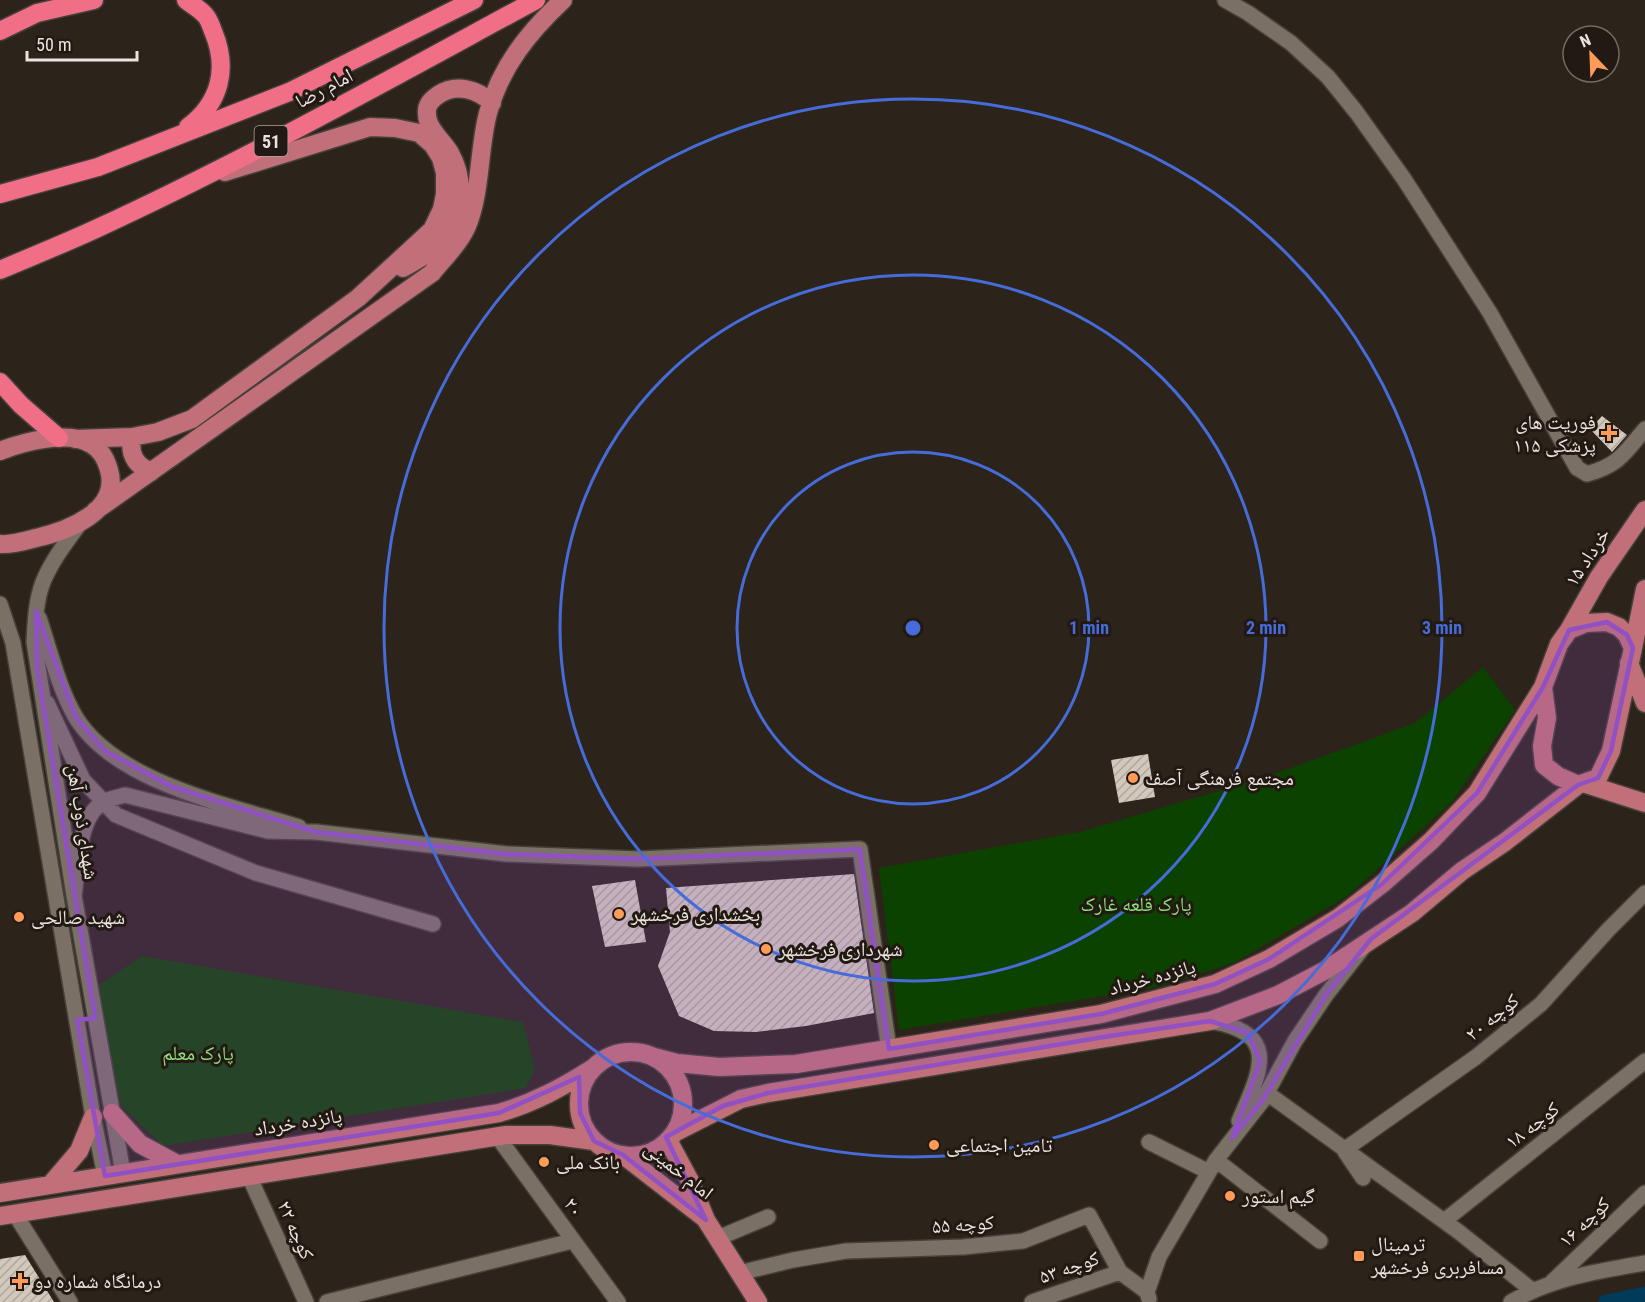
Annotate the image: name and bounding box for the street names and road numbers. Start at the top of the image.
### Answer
street label: امام رضا [291,63,358,115]
road number: 51 [254,126,288,156]
street label: ۱۵ خرداد [1559,523,1615,591]
street label: شهدای ذوب آهن [62,763,104,881]
street label: پانزده خرداد [1106,954,1198,1000]
street label: کوچه ۲۰ [1460,988,1524,1046]
street label: کوچه ۱۸ [1500,1096,1564,1154]
street label: پانزده خرداد [252,1103,344,1141]
street label: امام خمینی [638,1136,718,1206]
street label: کوچه ۱۶ [1553,1192,1615,1252]
street label: ۲۰ [559,1193,589,1221]
street label: کوچه ۲۲ [272,1197,320,1263]
street label: کوچه ۵۵ [931,1210,995,1238]
street label: کوچه ۵۳ [1036,1246,1102,1288]

